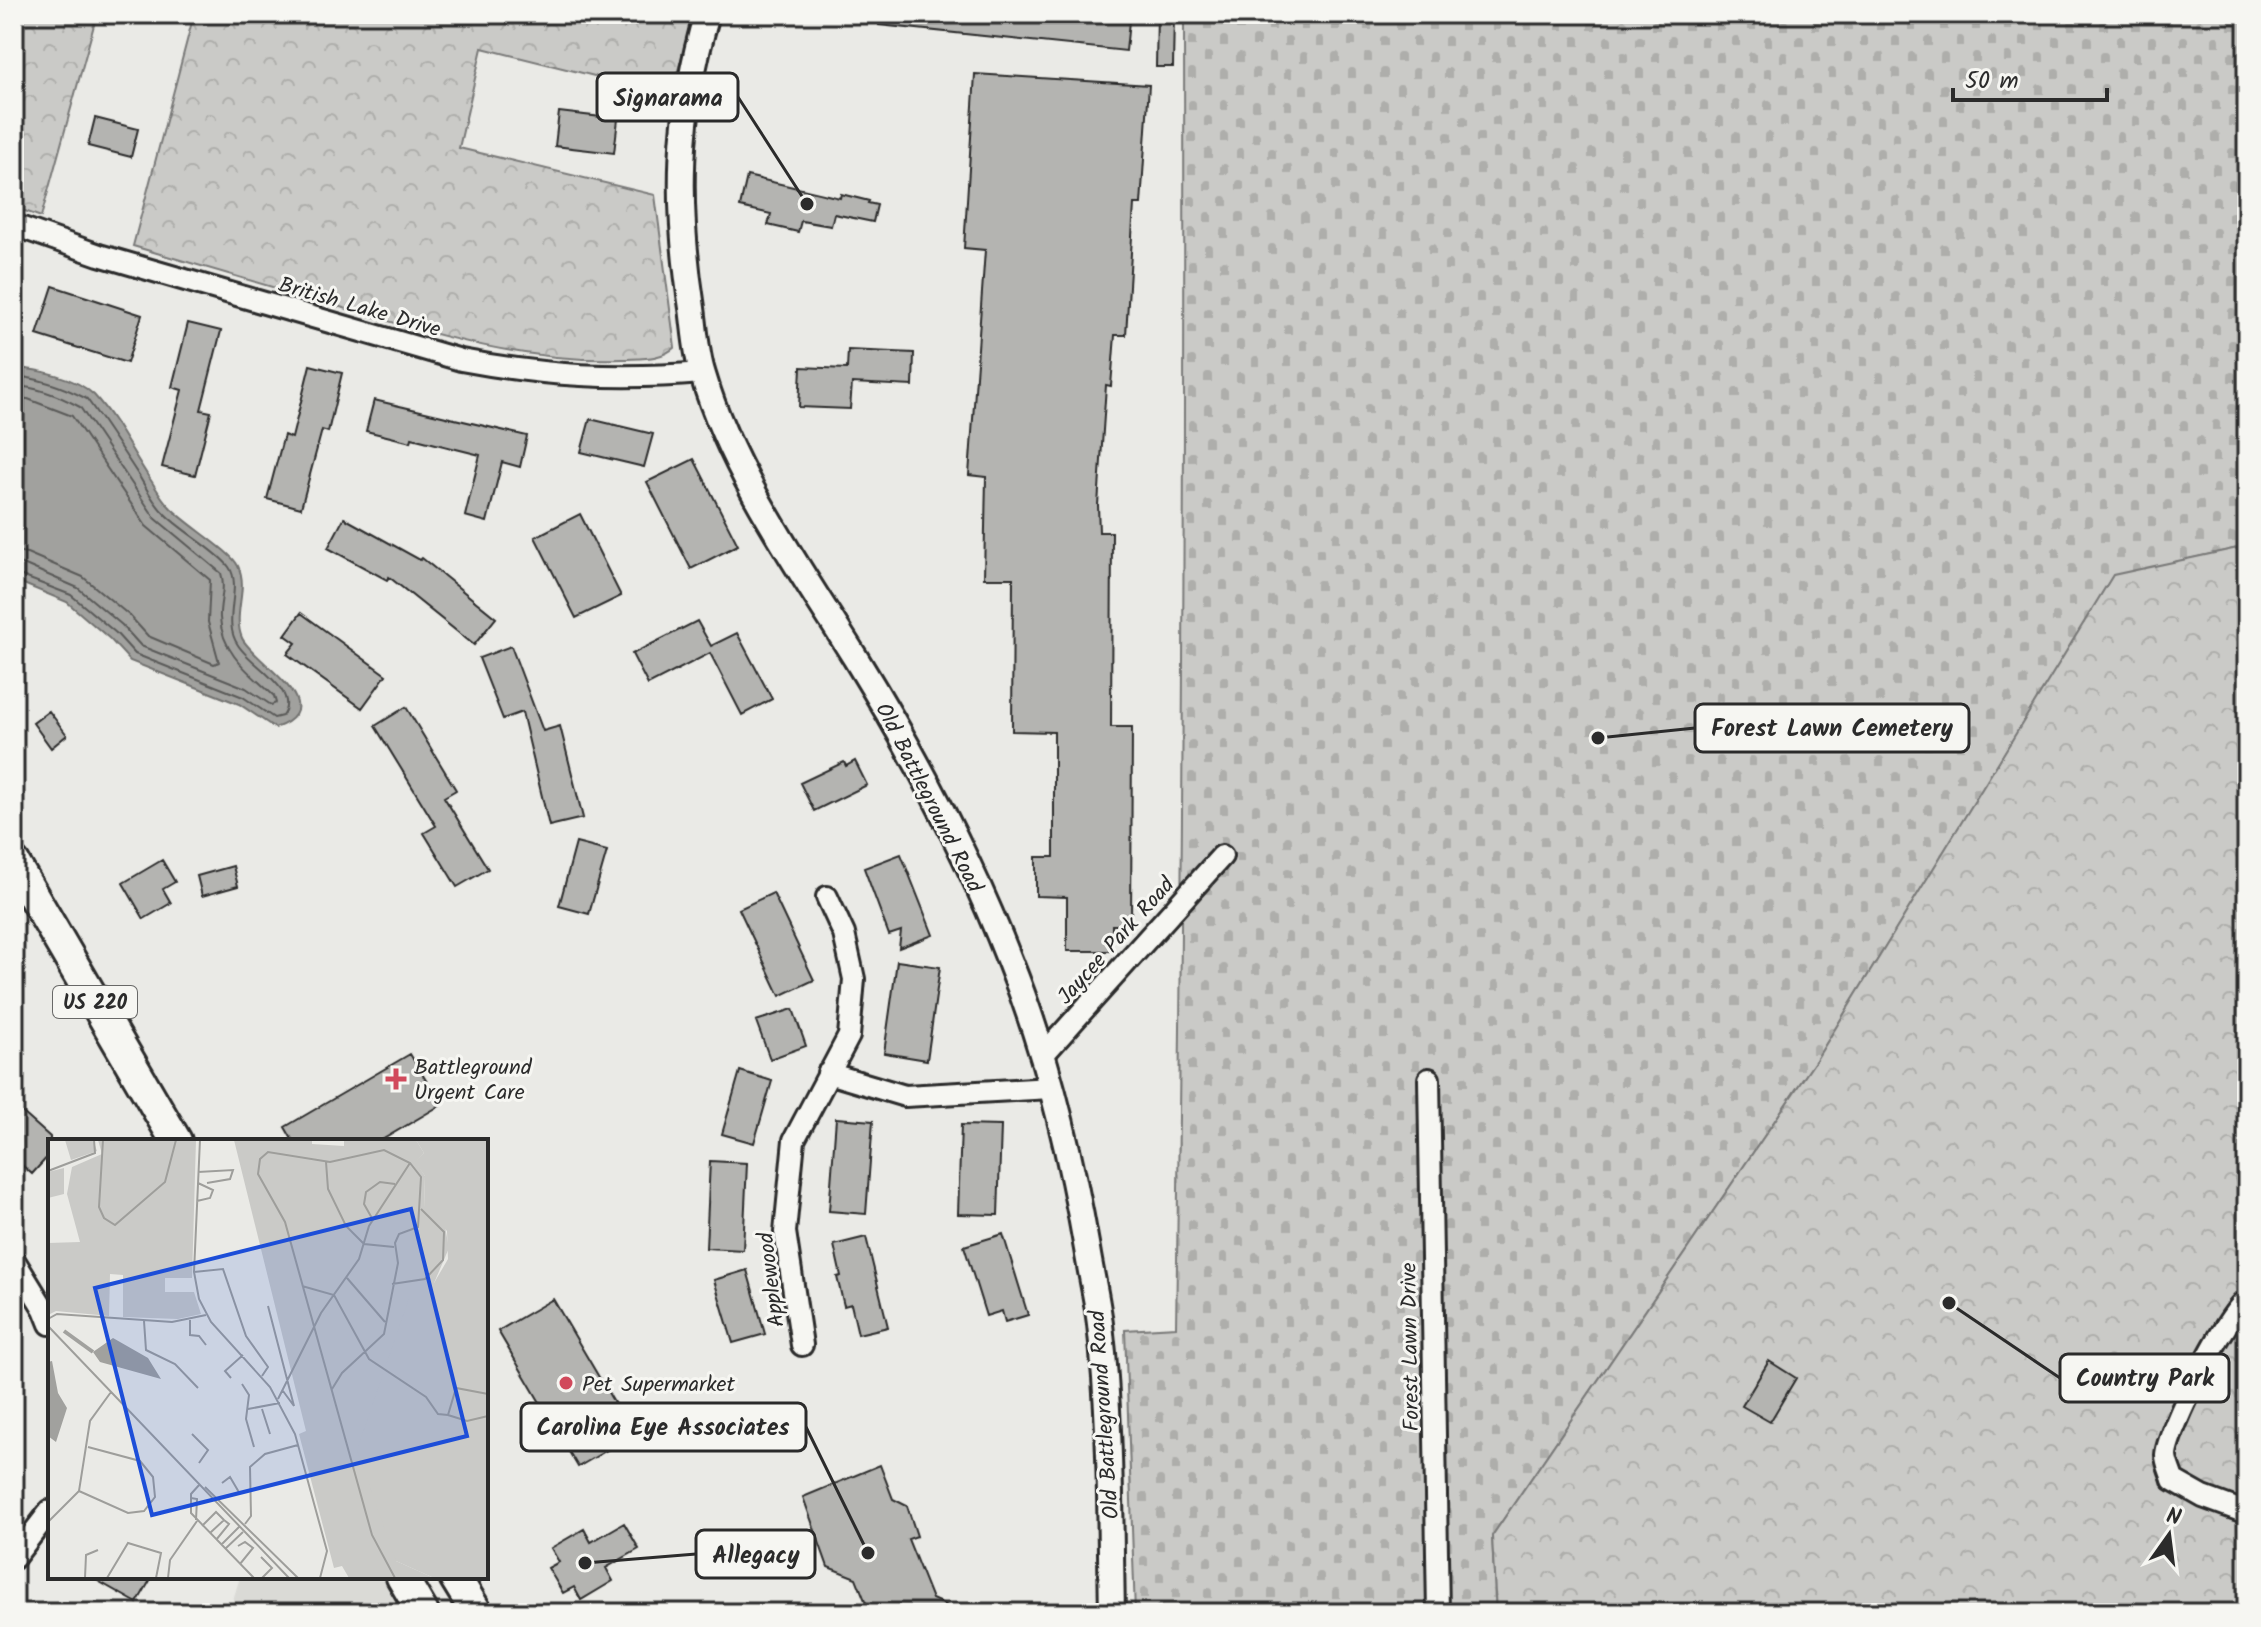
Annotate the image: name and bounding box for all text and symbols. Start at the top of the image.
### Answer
scale bar [1953,52,2107,102]
text: 50 m [1965,62,2019,101]
callout: Signarama [597,73,738,121]
text: Signarama [613,80,723,119]
street label: British Lake Drive [274,268,445,348]
street label: Old Battleground Road [865,697,991,900]
callout: Forest Lawn Cemetery [1695,704,1969,752]
text: Forest Lawn Cemetery [1711,710,1954,749]
street label: Jaycee Park Road [1050,869,1185,1014]
road number: US 220 [53,986,137,1018]
place label: Battleground Urgent Care [414,1051,533,1111]
marker: Battleground Urgent Care [385,1068,407,1090]
inset map [48,1139,488,1579]
street label: Applewood [749,1229,796,1329]
street label: Forest Lawn Drive [1393,1262,1430,1432]
street label: Old Battleground Road [1081,1308,1130,1520]
callout: Country Park [2060,1354,2229,1402]
text: Country Park [2076,1360,2215,1399]
place label: Pet Supermarket [582,1368,735,1403]
marker: Pet Supermarket [557,1374,575,1392]
callout: Carolina Eye Associates [521,1403,806,1451]
text: Carolina Eye Associates [536,1409,790,1448]
north arrow [2129,1495,2209,1575]
text: N [2162,1499,2184,1537]
callout: Allegacy [696,1530,815,1578]
text: Allegacy [712,1537,800,1576]

